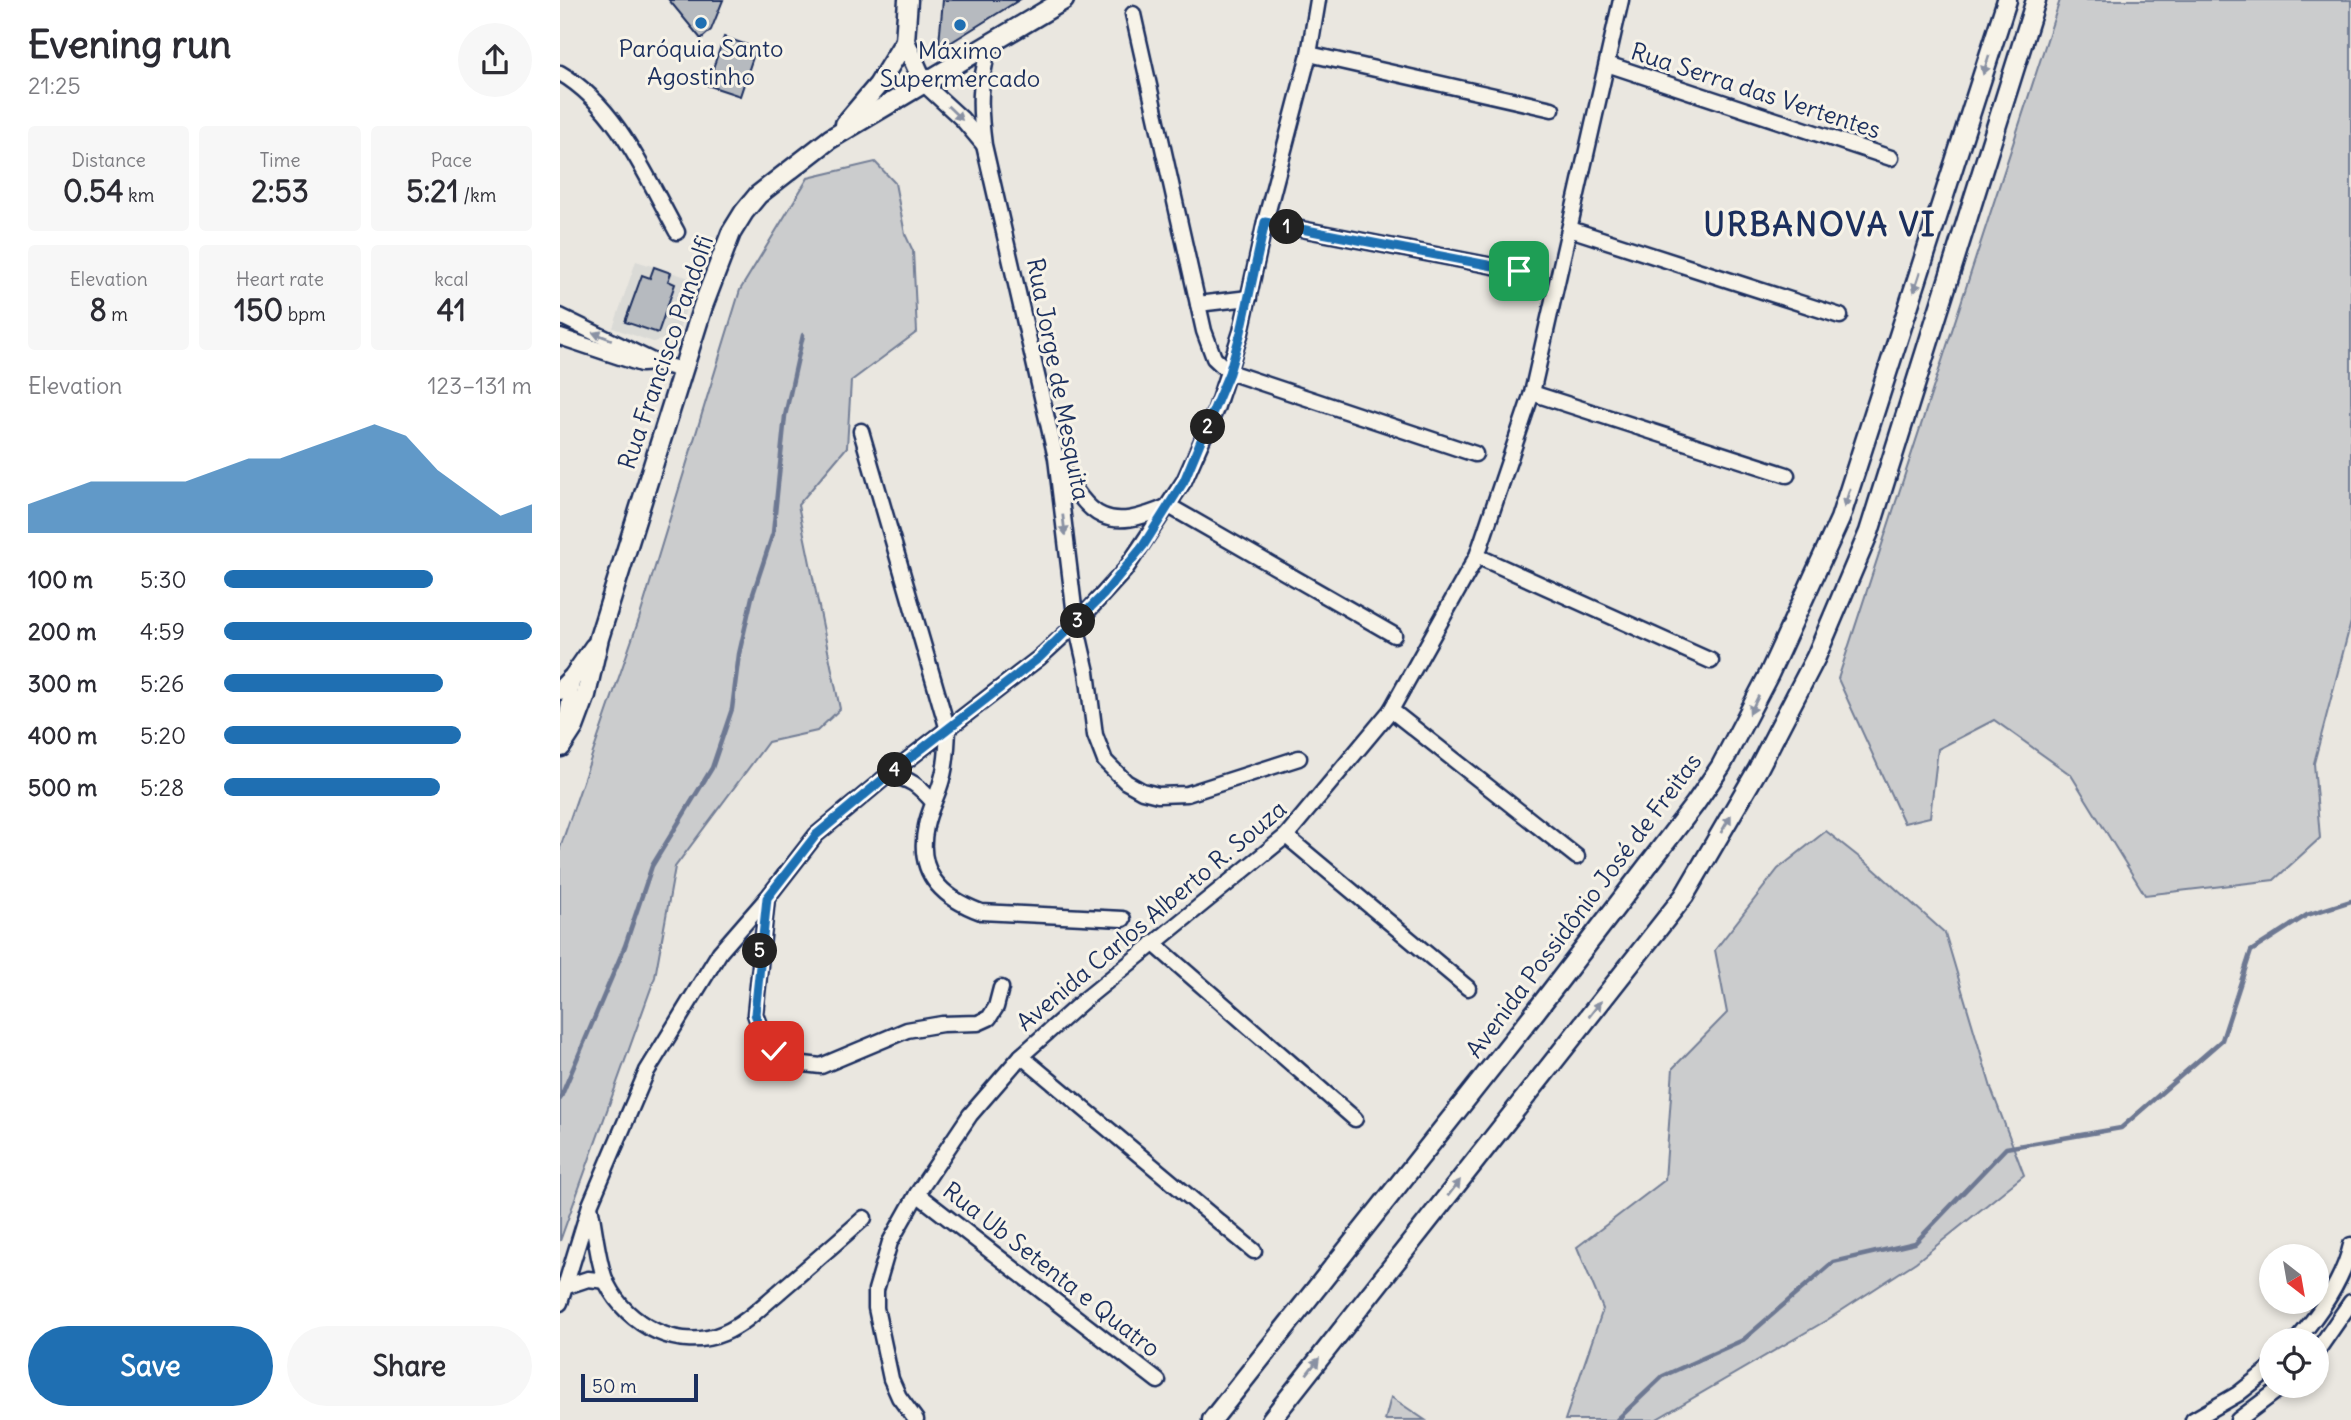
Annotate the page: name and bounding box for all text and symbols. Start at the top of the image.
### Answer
marker: Paróquia Santo Agostinho [693,15,709,31]
marker: Máximo Supermercado [952,17,968,33]
text: Evening run [28,21,231,68]
button: share [458,23,532,97]
place label: Paróquia Santo Agostinho [619,33,784,91]
place label: Máximo Supermercado [880,35,1040,93]
street label: Rua Serra das Vertentes [1627,35,1885,145]
one-way arrow [1981,55,1991,76]
text: 21:25 [28,71,81,100]
one-way arrow [947,105,964,122]
text: Distance [72,148,146,172]
text: Time [259,148,301,172]
text: Pace [431,148,472,172]
text: 0.54 [63,172,123,210]
text: 2:53 [251,172,309,210]
text: 5:21 [406,172,459,210]
text: km [123,183,154,207]
text: /km [459,183,496,207]
district label: URBANOVA VI [1703,204,1937,245]
pin: 1 [1270,210,1304,244]
text: 1 [1283,214,1290,238]
street label: Rua Francisco Pandolfi [611,231,719,473]
pin [1489,241,1549,301]
icon: arrive [1500,252,1538,290]
street label: Rua Jorge de Mesquita [1021,255,1097,503]
text: Elevation [70,267,148,291]
text: Heart rate [236,267,324,291]
text: kcal [434,267,468,291]
one-way arrow [1911,271,1922,292]
text: 8 [89,291,107,329]
text: 150 [234,291,283,329]
text: 41 [437,291,466,329]
text: m [107,302,128,326]
text: bpm [283,302,326,326]
one-way arrow [591,331,612,342]
text: Elevation [28,371,122,400]
text: 123–131 m [427,371,532,400]
pin: 2 [1190,410,1226,444]
text: 2 [1202,414,1213,438]
one-way arrow [1841,488,1852,509]
one-way arrow [1059,515,1070,537]
text: 100 m [28,565,93,594]
text: 5:30 [140,565,187,594]
pin: 3 [1060,604,1096,638]
text: 3 [1072,608,1083,632]
text: 200 m [28,617,97,646]
text: 4:59 [140,617,185,646]
text: 300 m [28,669,97,698]
text: 5:26 [140,669,184,698]
one-way arrow [1748,695,1759,715]
text: 400 m [28,721,97,750]
text: 5:20 [140,721,186,750]
street label: Avenida Possidônio José de Freitas [1459,747,1707,1063]
pin: 4 [878,752,912,788]
text: 4 [889,757,900,781]
text: 500 m [28,773,97,802]
text: 5:28 [140,773,184,802]
street label: Avenida Carlos Alberto R. Souza [1010,793,1292,1037]
one-way arrow [1720,814,1732,833]
pin: 5 [742,934,778,968]
text: 5 [754,938,765,962]
one-way arrow [1588,1000,1602,1018]
pin [744,1021,804,1081]
icon: check [755,1032,793,1070]
street label: Rua Ub Setenta e Quatro [937,1175,1167,1363]
one-way arrow [1447,1179,1462,1197]
north arrow [2259,1244,2329,1314]
map controls [2259,1244,2329,1398]
button: Save [28,1326,273,1406]
button: Share [287,1326,532,1406]
button: locate [2259,1328,2329,1398]
one-way arrow [1306,1358,1321,1376]
scale bar [581,1371,698,1403]
text: 50 m [592,1374,637,1398]

